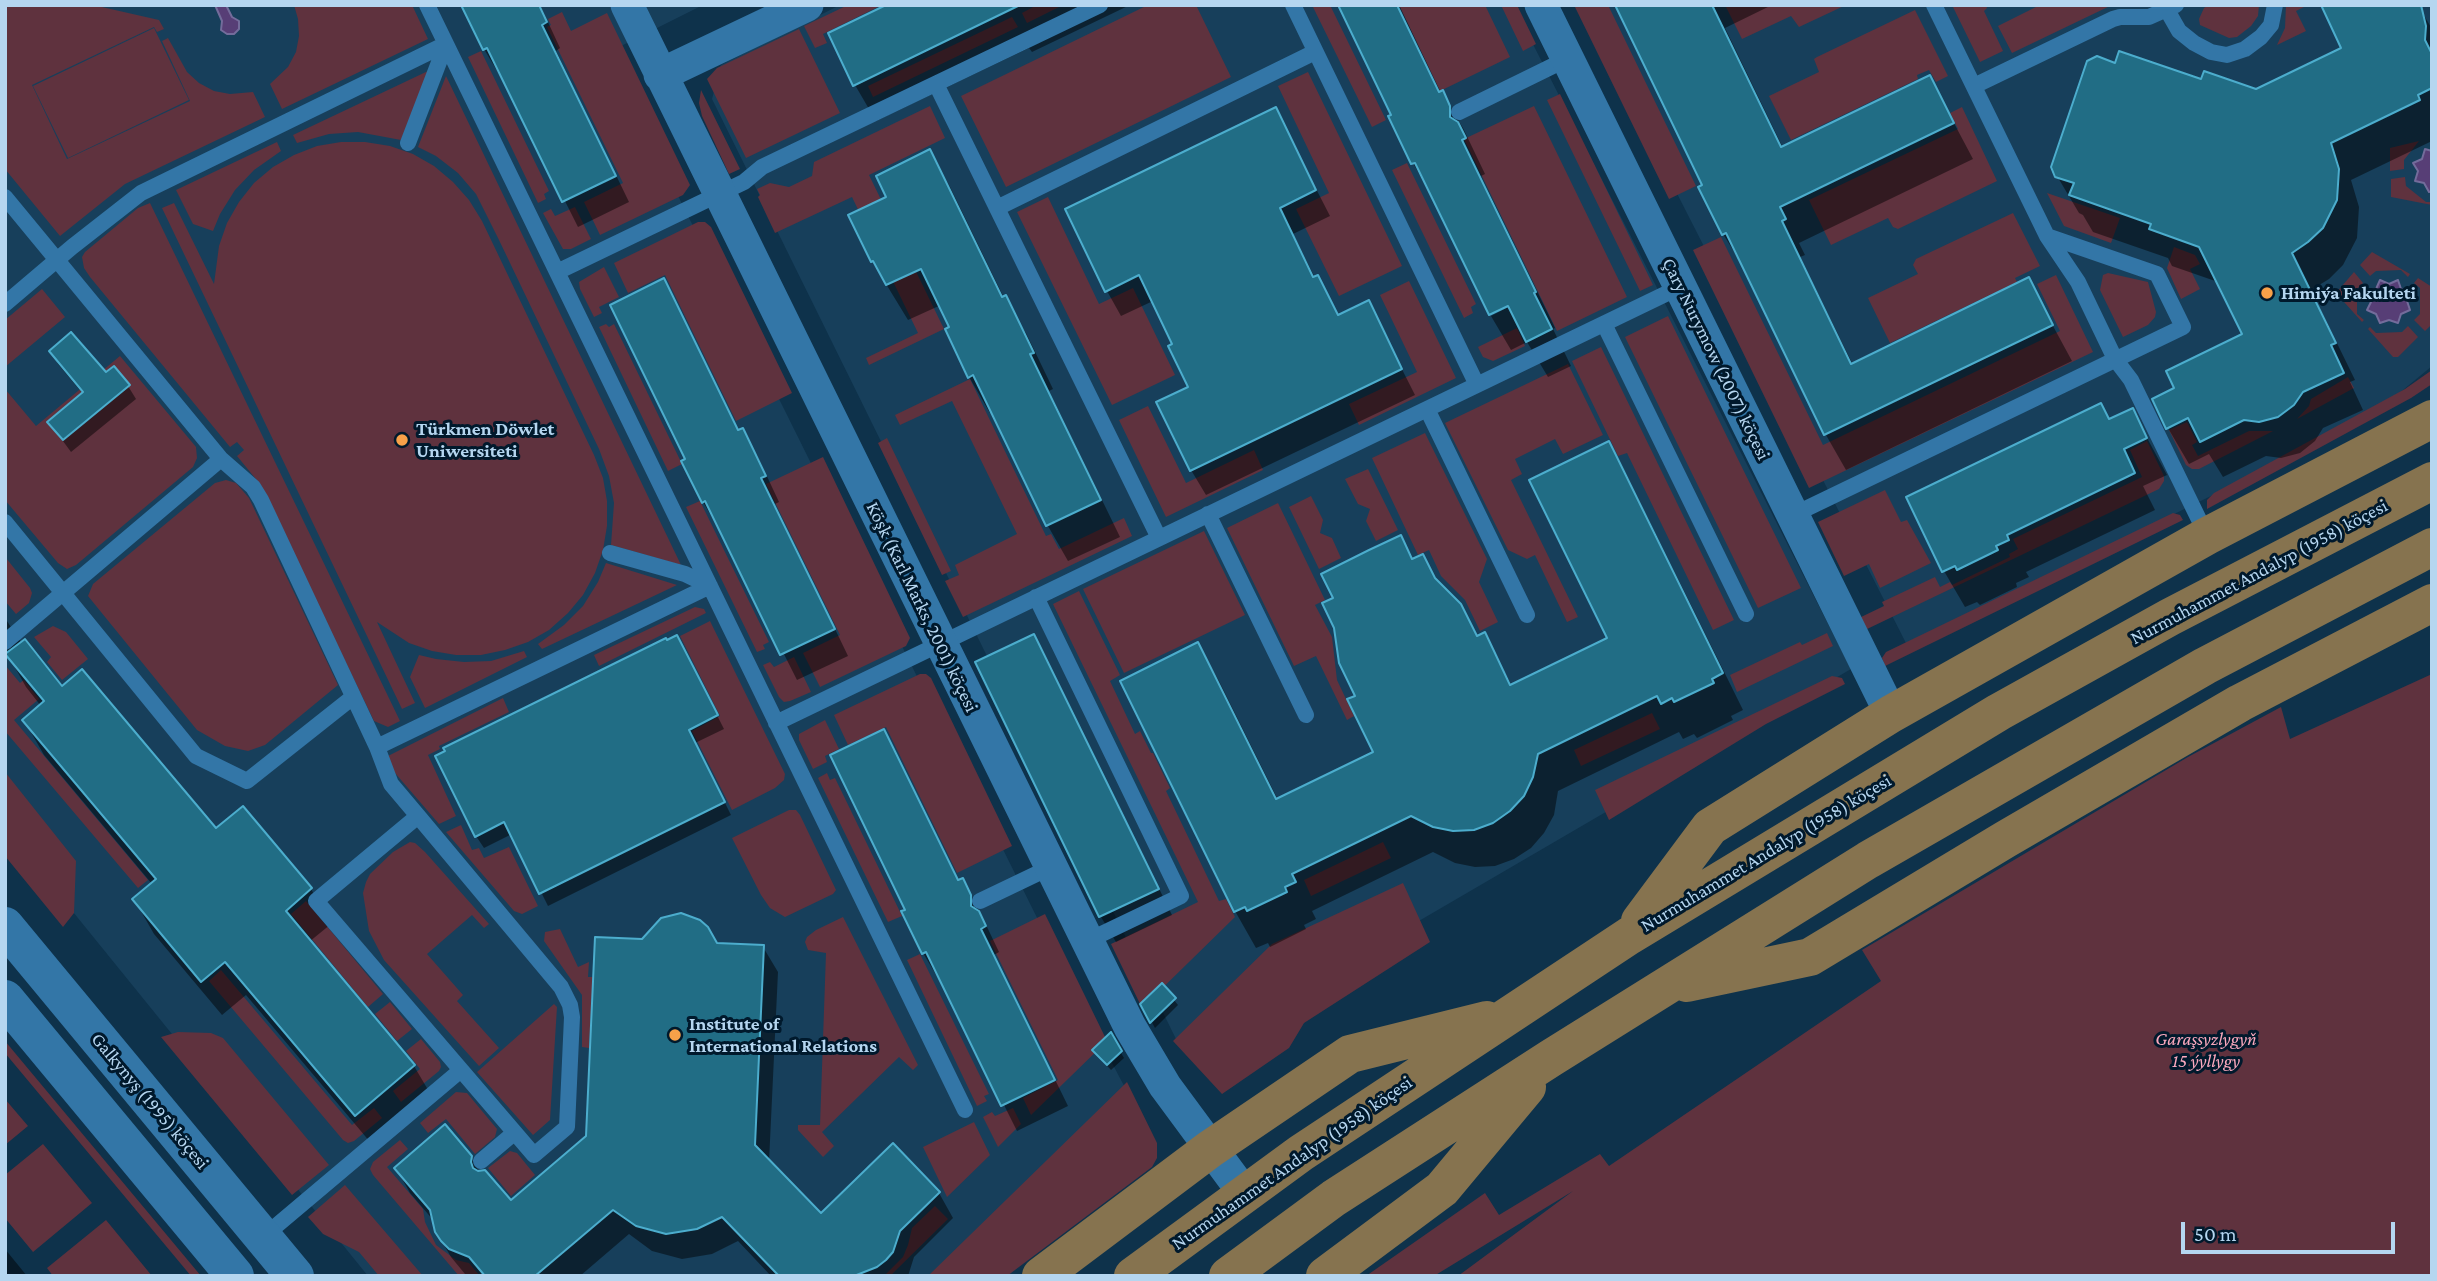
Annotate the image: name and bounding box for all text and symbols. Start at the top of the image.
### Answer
street label: Çary Nurymow (2007) köçesi [1657,254,1775,464]
place label: Himiýa Fakulteti [2281,282,2416,304]
marker: Himiýa Fakulteti [2259,285,2275,301]
place label: Türkmen Döwlet Uniwersiteti [416,418,554,462]
marker: Türkmen Döwlet Uniwersiteti [394,432,410,448]
street label: Nurmuhammet Andalyp (1958) köçesi [2126,494,2392,650]
street label: Köşk (Karl Marks, 2001) köçesi [861,498,983,716]
street label: Nurmuhammet Andalyp (1958) köçesi [1637,769,1895,937]
place label: Institute of International Relations [689,1013,877,1057]
marker: Institute of International Relations [667,1027,683,1043]
street label: Galkynyş (1995) köçesi [86,1028,214,1174]
park label: Garaşsyzlygyň 15 ýyllygy [2155,1028,2257,1072]
street label: Nurmuhammet Andalyp (1958) köçesi [1167,1071,1417,1255]
scale bar [2185,1208,2398,1252]
text: 50 m [2194,1222,2237,1246]

